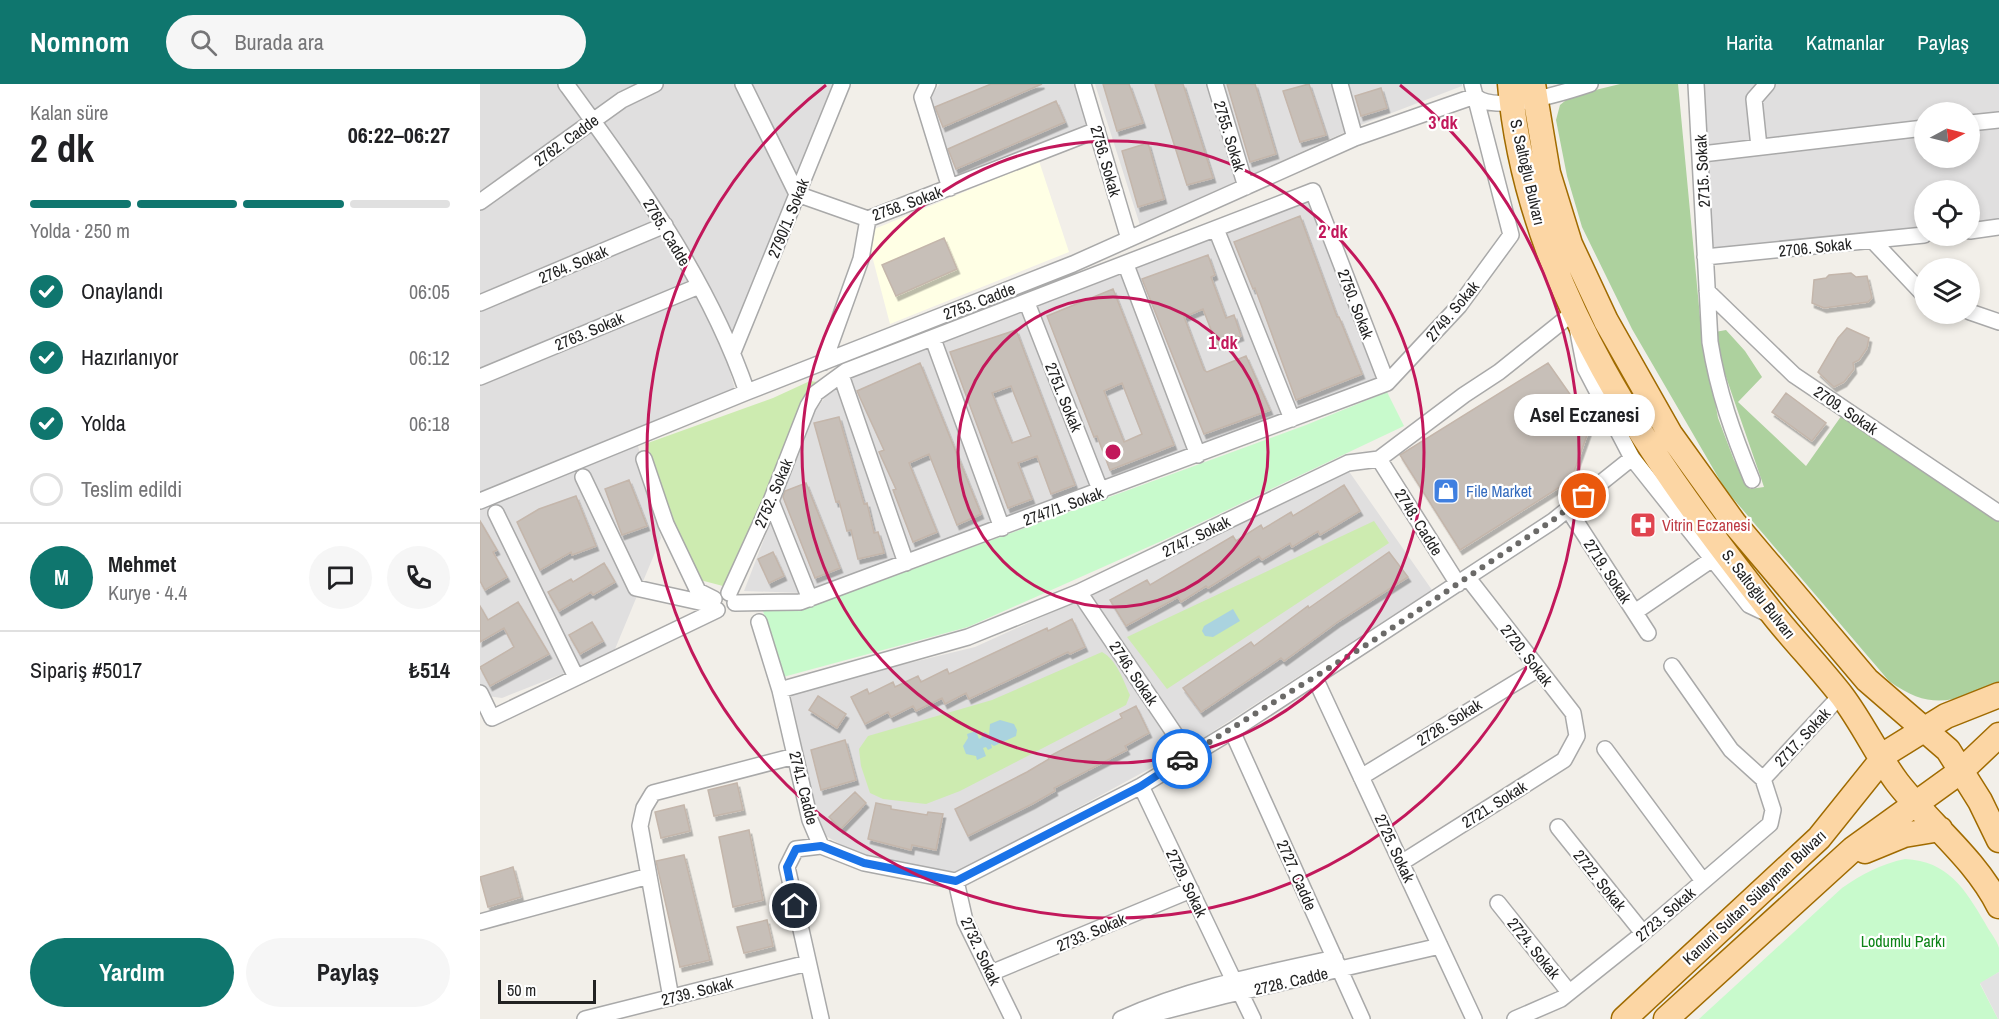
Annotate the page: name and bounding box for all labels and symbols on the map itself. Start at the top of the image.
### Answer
street label: 2755. Sokak [1209,98,1251,175]
north arrow [1914,102,1980,168]
street label: 2762. Cadde [529,109,603,171]
text: 3 dk [1428,110,1459,135]
street label: S. Saltoğlu Bulvarı [1505,117,1551,227]
street label: 2756. Sokak [1085,123,1127,200]
street label: 2715. Sokak [1689,134,1715,208]
street label: 2790/1. Sokak [762,175,814,261]
street label: 2758. Sokak [869,180,945,226]
street label: 2765. Cadde [638,194,696,270]
text: 2 dk [1318,219,1349,244]
street label: 2706. Sokak [1778,232,1853,262]
street label: 2764. Sokak [535,239,611,288]
street label: 2750. Sokak [1333,266,1379,342]
street label: 2749. Sokak [1420,276,1484,346]
street label: 2753. Cadde [940,277,1018,325]
street label: 2763. Sokak [551,306,627,355]
text: 1 dk [1208,330,1239,355]
street label: 2751. Sokak [1040,359,1088,435]
street label: 2709. Sokak [1810,380,1883,440]
callout: Asel Eczanesi [1514,394,1654,436]
centre of rings [1103,442,1123,462]
street label: 2752. Sokak [749,455,798,531]
pin [1558,470,1609,521]
shop icon: File Market [1431,476,1461,506]
place label: File Market [1466,480,1532,502]
street label: 2747/1. Sokak [1020,481,1107,531]
street label: 2748. Cadde [1390,484,1448,560]
street label: 2747. Sokak [1158,510,1234,562]
pharmacy icon: Vitrin Eczanesi [1628,510,1658,540]
place label: Vitrin Eczanesi [1662,514,1751,536]
street label: 2719. Sokak [1579,534,1637,608]
street label: S. Saltoğlu Bulvarı [1717,545,1801,643]
street label: 2720. Sokak [1496,619,1558,691]
street label: 2746. Sokak [1104,637,1164,710]
street label: 2726. Sokak [1412,693,1486,751]
street label: 2717. Sokak [1769,703,1835,771]
courier [1152,729,1212,789]
street label: 2741. Cadde [784,749,824,827]
street label: 2721. Sokak [1457,775,1531,833]
street label: 2725. Sokak [1370,810,1421,886]
street label: Kanuni Sultan Süleyman Bulvarı [1677,825,1831,969]
street label: 2727. Cadde [1272,836,1322,914]
street label: 2729. Sokak [1161,845,1213,921]
street label: 2722. Sokak [1568,845,1632,916]
pin [769,880,820,931]
street label: 2723. Sokak [1630,881,1700,946]
street label: 2733. Sokak [1053,907,1129,956]
street label: 2732. Sokak [956,913,1007,989]
street label: 2724. Sokak [1502,913,1566,984]
park label: Lodumlu Parkı [1861,930,1945,952]
street label: 2728. Cadde [1252,962,1330,1000]
street label: 2739. Sokak [659,971,735,1010]
scale bar [498,977,596,1004]

